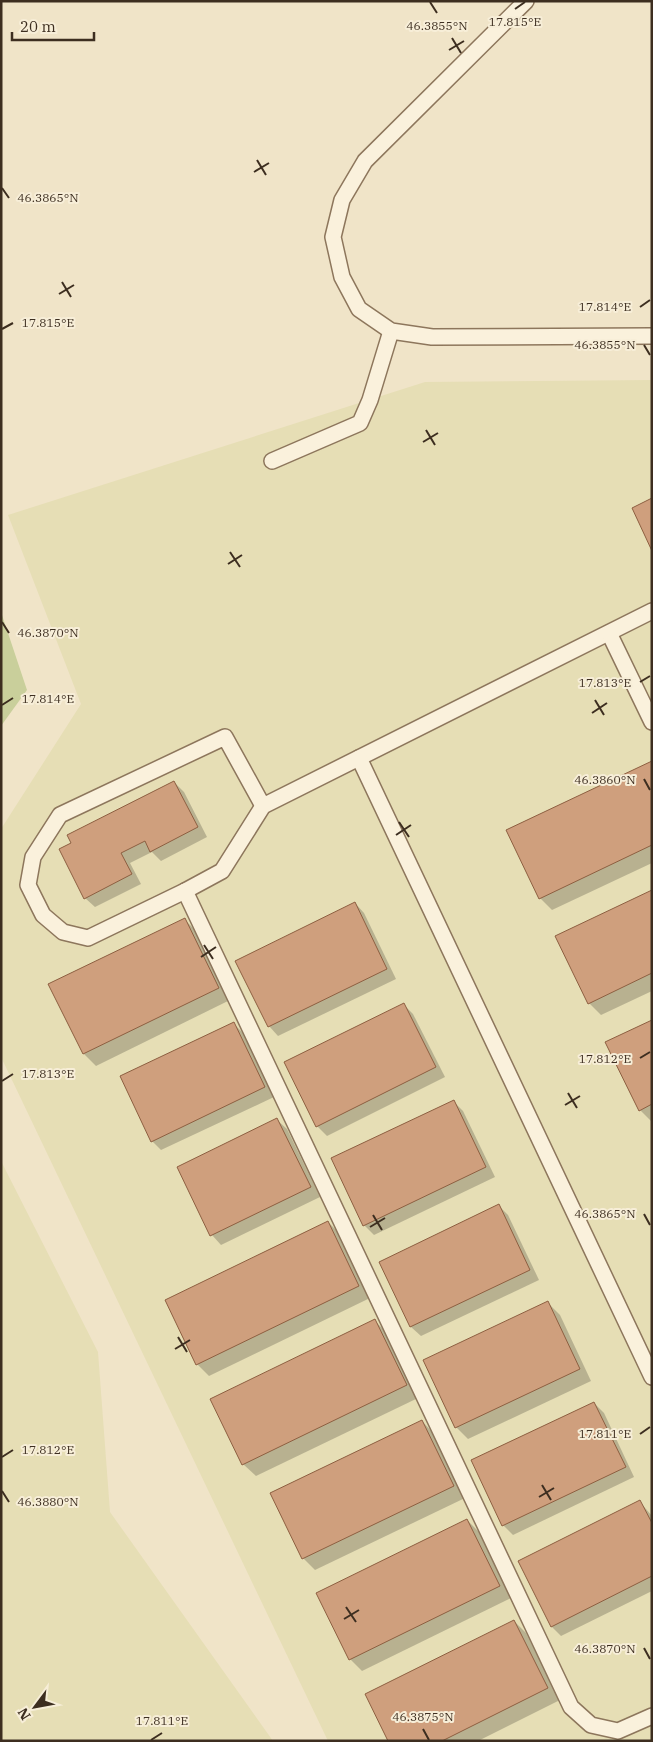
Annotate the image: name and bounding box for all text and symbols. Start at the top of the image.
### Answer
scale bar [12,10,95,42]
text: 17.815°E [489,14,541,29]
text: 20 m [20,17,56,36]
text: 46.3855°N [406,18,468,33]
text: 46.3865°N [17,190,79,205]
text: 17.814°E [579,299,631,314]
text: 17.815°E [22,315,74,330]
text: 46.3855°N [574,337,636,352]
text: 46.3870°N [17,625,79,640]
text: 17.813°E [579,675,631,690]
text: 17.814°E [22,691,74,706]
text: 46.3860°N [574,772,636,787]
text: 17.812°E [579,1051,631,1066]
text: 17.813°E [22,1066,74,1081]
text: 46.3865°N [574,1206,636,1221]
text: 17.811°E [579,1426,631,1441]
text: 17.812°E [22,1442,74,1457]
text: 46.3880°N [17,1494,79,1509]
text: 46.3870°N [574,1641,636,1656]
north arrow [10,1682,60,1732]
text: N [13,1704,35,1723]
text: 46.3875°N [392,1709,454,1724]
text: 17.811°E [136,1713,188,1728]

